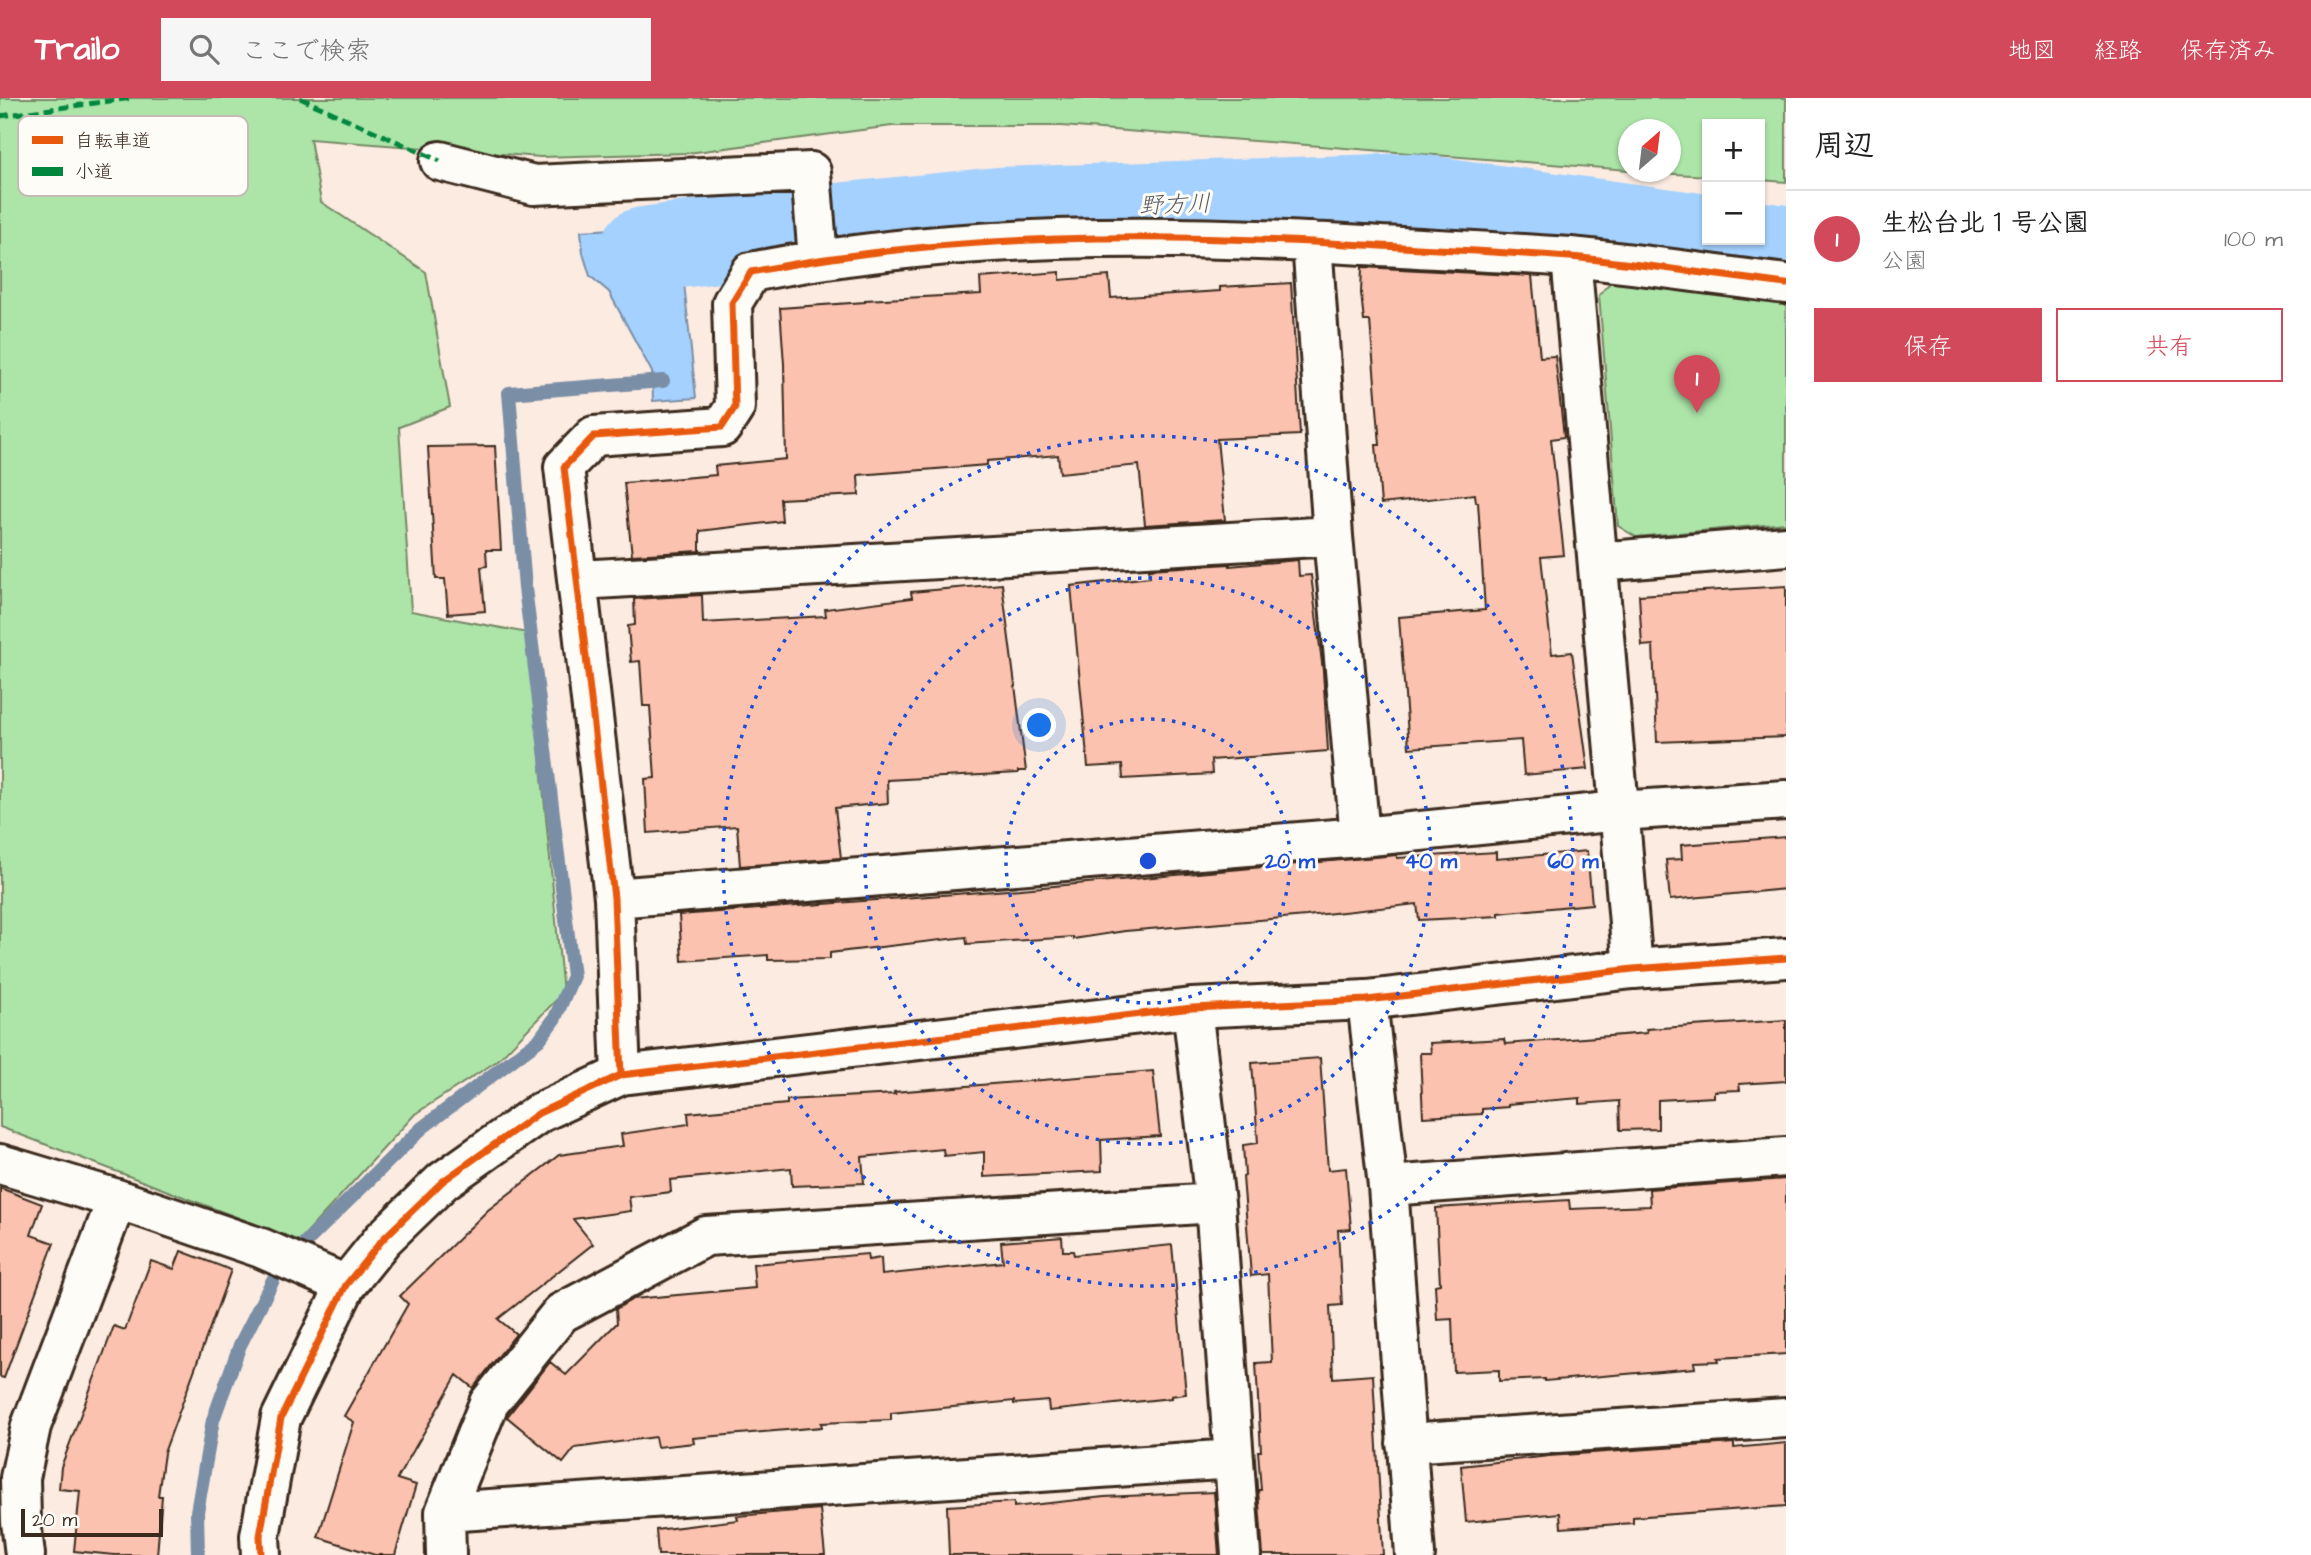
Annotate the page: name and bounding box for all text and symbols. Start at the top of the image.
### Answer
search box [161,18,651,81]
text: Trailo [35,26,119,72]
icon: search [185,30,223,68]
text: ここで検索 [241,33,371,69]
text: 地図 [2008,34,2056,68]
text: 経路 [2094,34,2142,68]
text: 保存済み [2180,34,2276,68]
legend [18,116,248,196]
north arrow [1618,119,1681,182]
map controls [1702,119,1765,245]
button: + [1702,119,1765,182]
text: 周辺 [1814,125,1874,167]
text: 自転車道 [75,128,151,155]
text: 小道 [75,159,113,186]
button: − [1702,182,1765,245]
water label: 野方川 [1138,187,1212,223]
text: 生松台北１号公園 [1881,205,2089,241]
text: 1 [1836,223,1838,255]
text: 100 m [2224,223,2283,255]
text: 公園 [1881,245,1927,277]
button: 保存 [1814,308,2042,382]
button: 共有 [2056,308,2283,382]
pin: 1 [1674,355,1720,413]
your location [1022,708,1056,742]
text: 20 m [1264,847,1316,876]
text: 40 m [1405,847,1458,876]
text: 60 m [1547,847,1599,876]
centre of rings [1136,849,1160,873]
scale bar [21,1506,163,1538]
text: 20 m [32,1507,77,1534]

